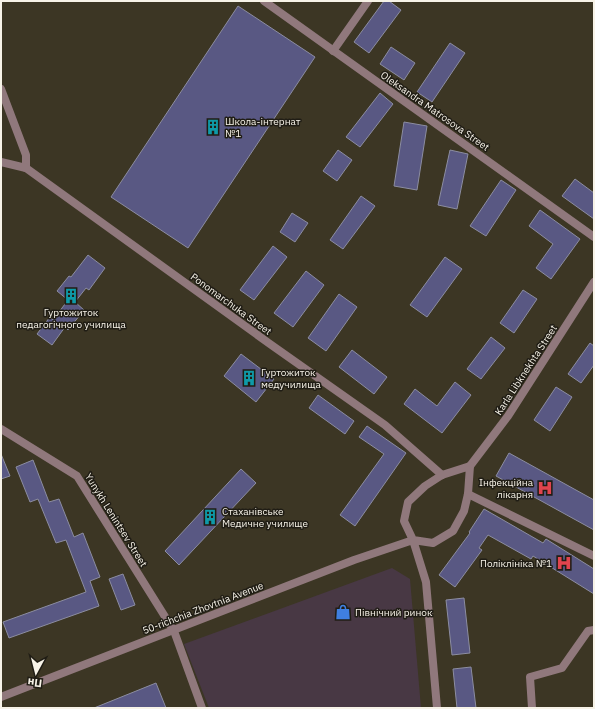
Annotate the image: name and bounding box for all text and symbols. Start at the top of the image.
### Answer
street label: Oleksandra Matrosova Street [378,68,492,154]
place label: Школа-інтернат №1 [225,115,301,140]
building icon: Школа-інтернат №1 [204,118,222,136]
street label: Ponomarchuka Street [188,270,275,338]
building icon: Гуртожиток педагогічного училища [62,287,80,305]
place label: Гуртожиток педагогічного училища [16,306,126,331]
street label: Karla Libknekhta Street [492,322,560,418]
place label: Гуртожиток медучилища [261,366,321,391]
building icon: Гуртожиток медучилища [240,369,258,387]
street label: Yunykh Lenintsev Street [82,471,150,570]
place label: Інфекційна лікарня [479,476,534,501]
hospital icon: Інфекційна лікарня [536,479,554,497]
place label: Стаханівське Медичне училище [222,505,309,530]
building icon: Стаханівське Медичне училище [201,508,219,526]
hospital icon: Поліклініка №1 [555,554,573,572]
place label: Поліклініка №1 [480,557,552,570]
street label: 50-richchia Zhovtnia Avenue [141,579,266,637]
shop icon: Північний ринок [334,603,352,621]
place label: Північний ринок [355,606,433,619]
north arrow [16,653,56,693]
text: Пн [27,675,43,691]

